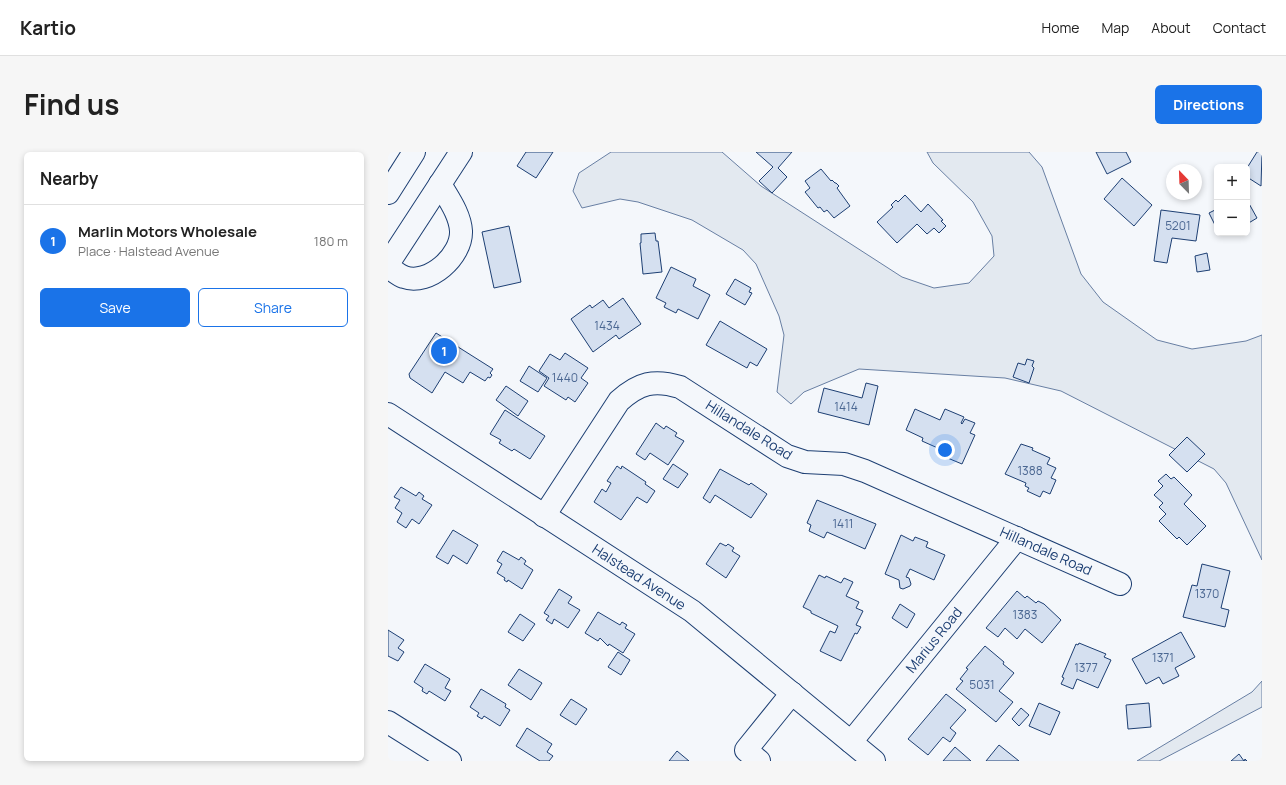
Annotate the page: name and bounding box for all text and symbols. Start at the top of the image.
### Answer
text: Kartio [20,15,76,41]
text: Home [1042,18,1079,37]
text: Map [1101,18,1129,37]
text: About [1151,18,1191,37]
text: Contact [1213,18,1266,37]
text: Find us [24,85,119,123]
button: Directions [1155,85,1262,124]
north arrow [1166,164,1202,200]
map controls [1214,164,1250,236]
button: + [1214,164,1250,200]
text: Nearby [40,167,98,190]
button: − [1214,200,1250,236]
house number: 5201 [1165,217,1191,234]
text: Marlin Motors Wholesale [78,221,257,242]
text: 1 [50,232,56,250]
text: 180 m [314,232,348,250]
text: Place · Halstead Avenue [78,242,219,260]
button: Save [40,288,190,327]
button: Share [198,288,348,327]
house number: 1434 [594,317,620,334]
pin: 1 [431,336,457,366]
house number: 1440 [552,369,578,386]
street label: Hillandale Road [702,395,796,464]
house number: 1414 [834,398,858,415]
your location [935,440,955,460]
house number: 1388 [1017,462,1043,479]
house number: 1411 [832,515,854,532]
street label: Hillandale Road [997,522,1095,579]
street label: Halstead Avenue [589,539,690,614]
house number: 1370 [1195,585,1219,602]
street label: Marius Road [901,603,966,677]
house number: 1383 [1013,606,1037,623]
house number: 1371 [1152,649,1174,666]
house number: 1377 [1074,659,1098,676]
house number: 5031 [969,676,995,693]

